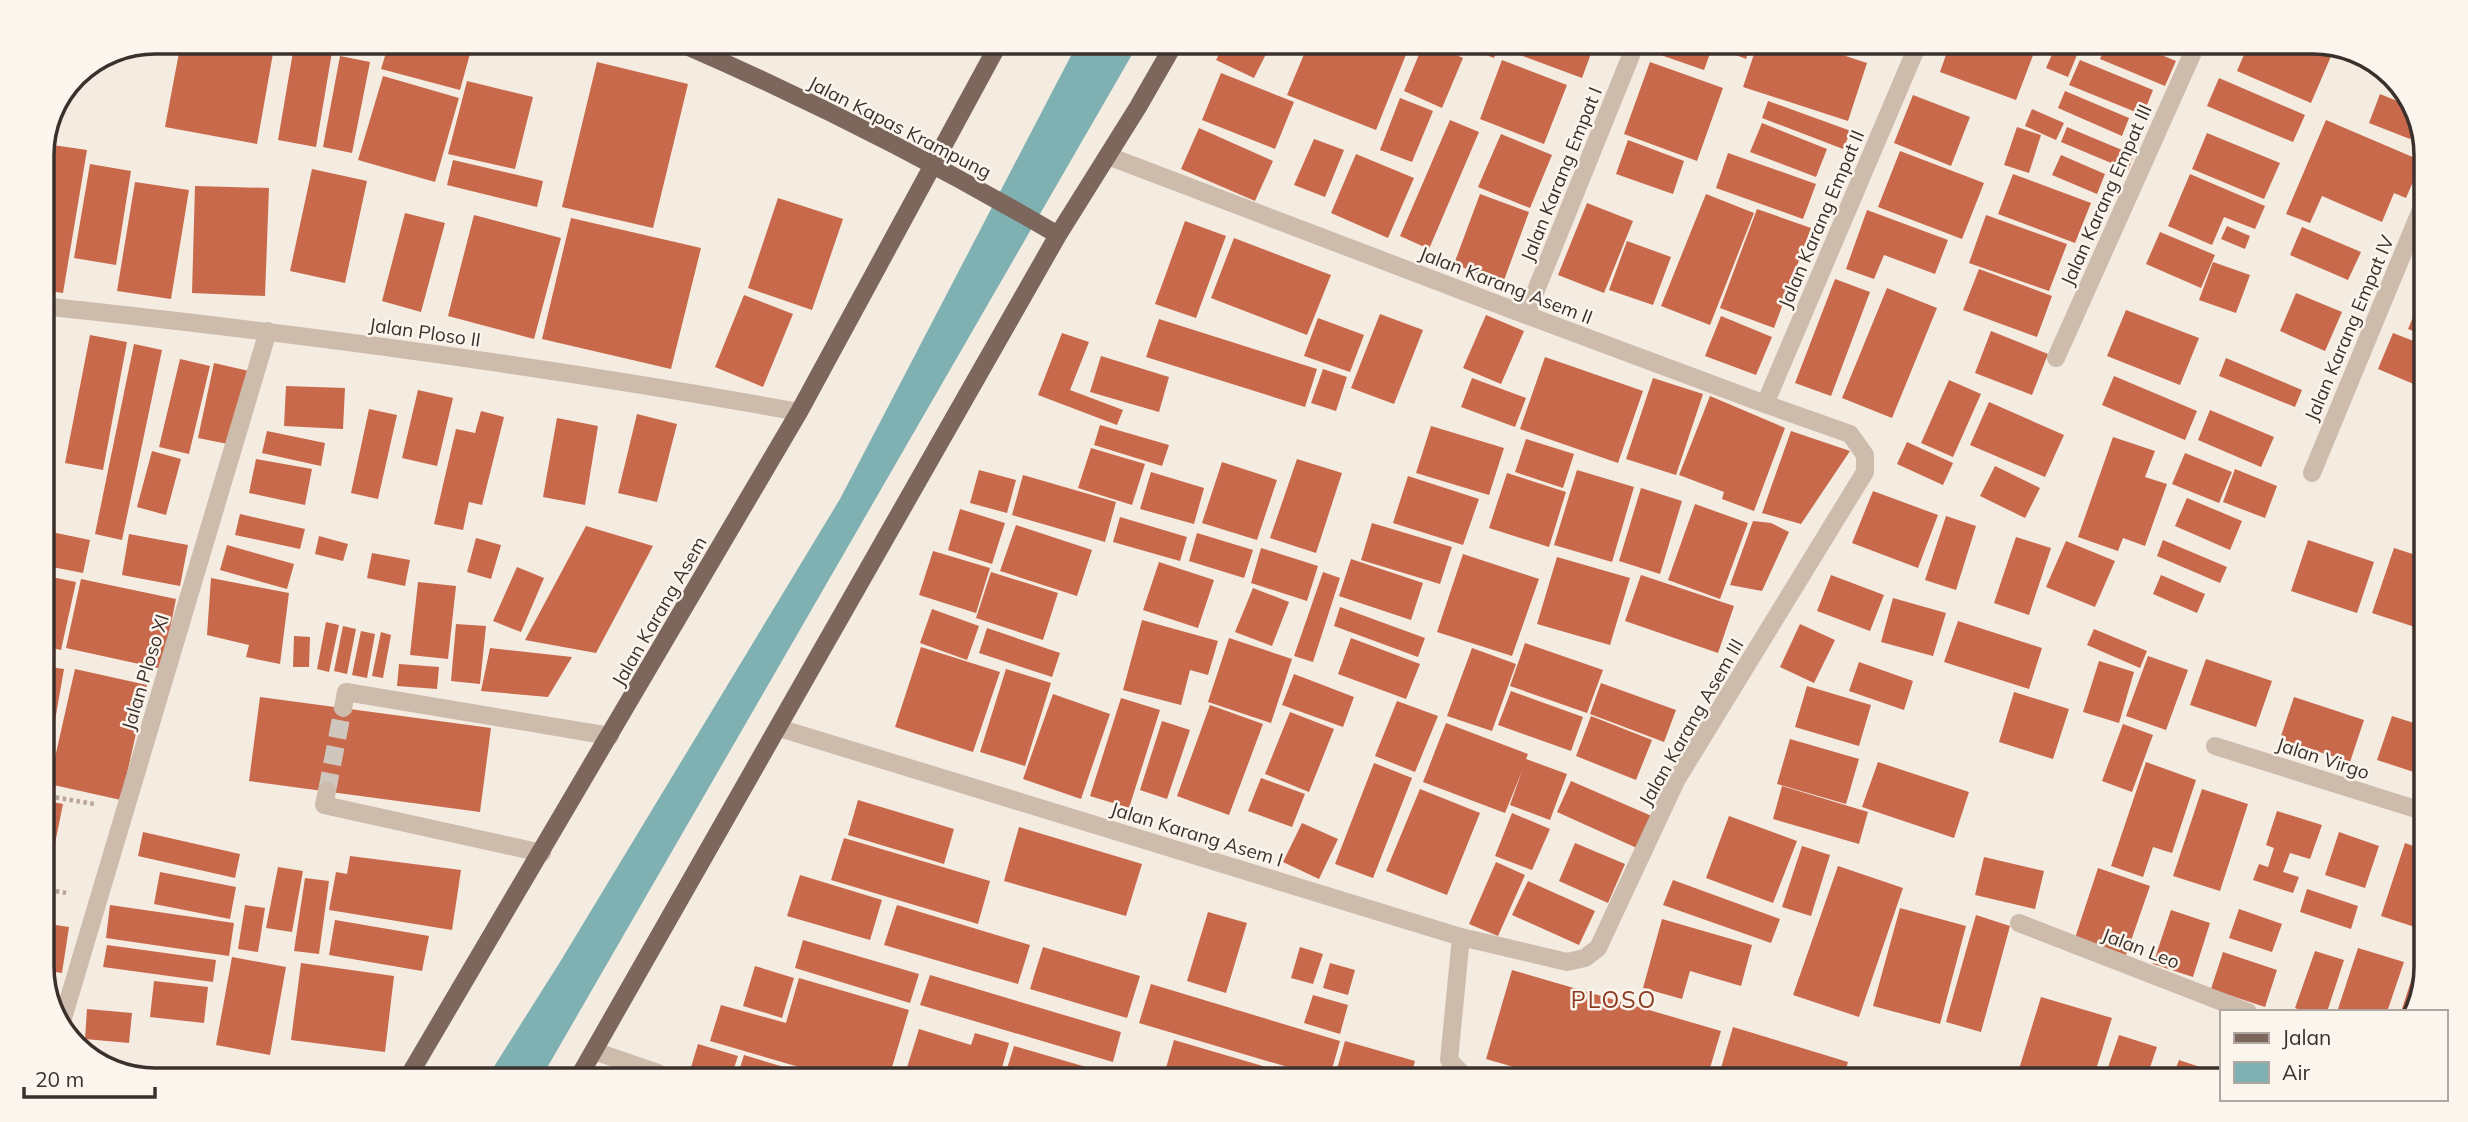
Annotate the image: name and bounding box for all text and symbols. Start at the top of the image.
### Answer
street label: Jalan Kapas Krampung [804,70,996,184]
street label: Jalan Karang Empat I [1515,83,1607,265]
street label: Jalan Karang Empat III [2055,101,2157,289]
street label: Jalan Karang Empat II [1773,126,1869,312]
street label: Jalan Karang Empat IV [2299,231,2399,424]
street label: Jalan Karang Asem II [1416,241,1596,329]
street label: Jalan Ploso II [368,312,482,352]
street label: Jalan Karang Asem [606,532,712,690]
street label: Jalan Ploso XI [116,611,174,733]
street label: Jalan Karang Asem III [1633,634,1749,810]
street label: Jalan Virgo [2273,732,2373,784]
street label: Jalan Karang Asem I [1108,796,1286,872]
street label: Jalan Leo [2099,922,2183,974]
district label: PLOSO [1571,985,1657,1014]
legend [2220,1010,2447,1101]
text: Jalan [2282,1024,2331,1050]
scale bar [24,1056,156,1100]
text: Air [2282,1059,2310,1085]
text: 20 m [35,1066,84,1092]

